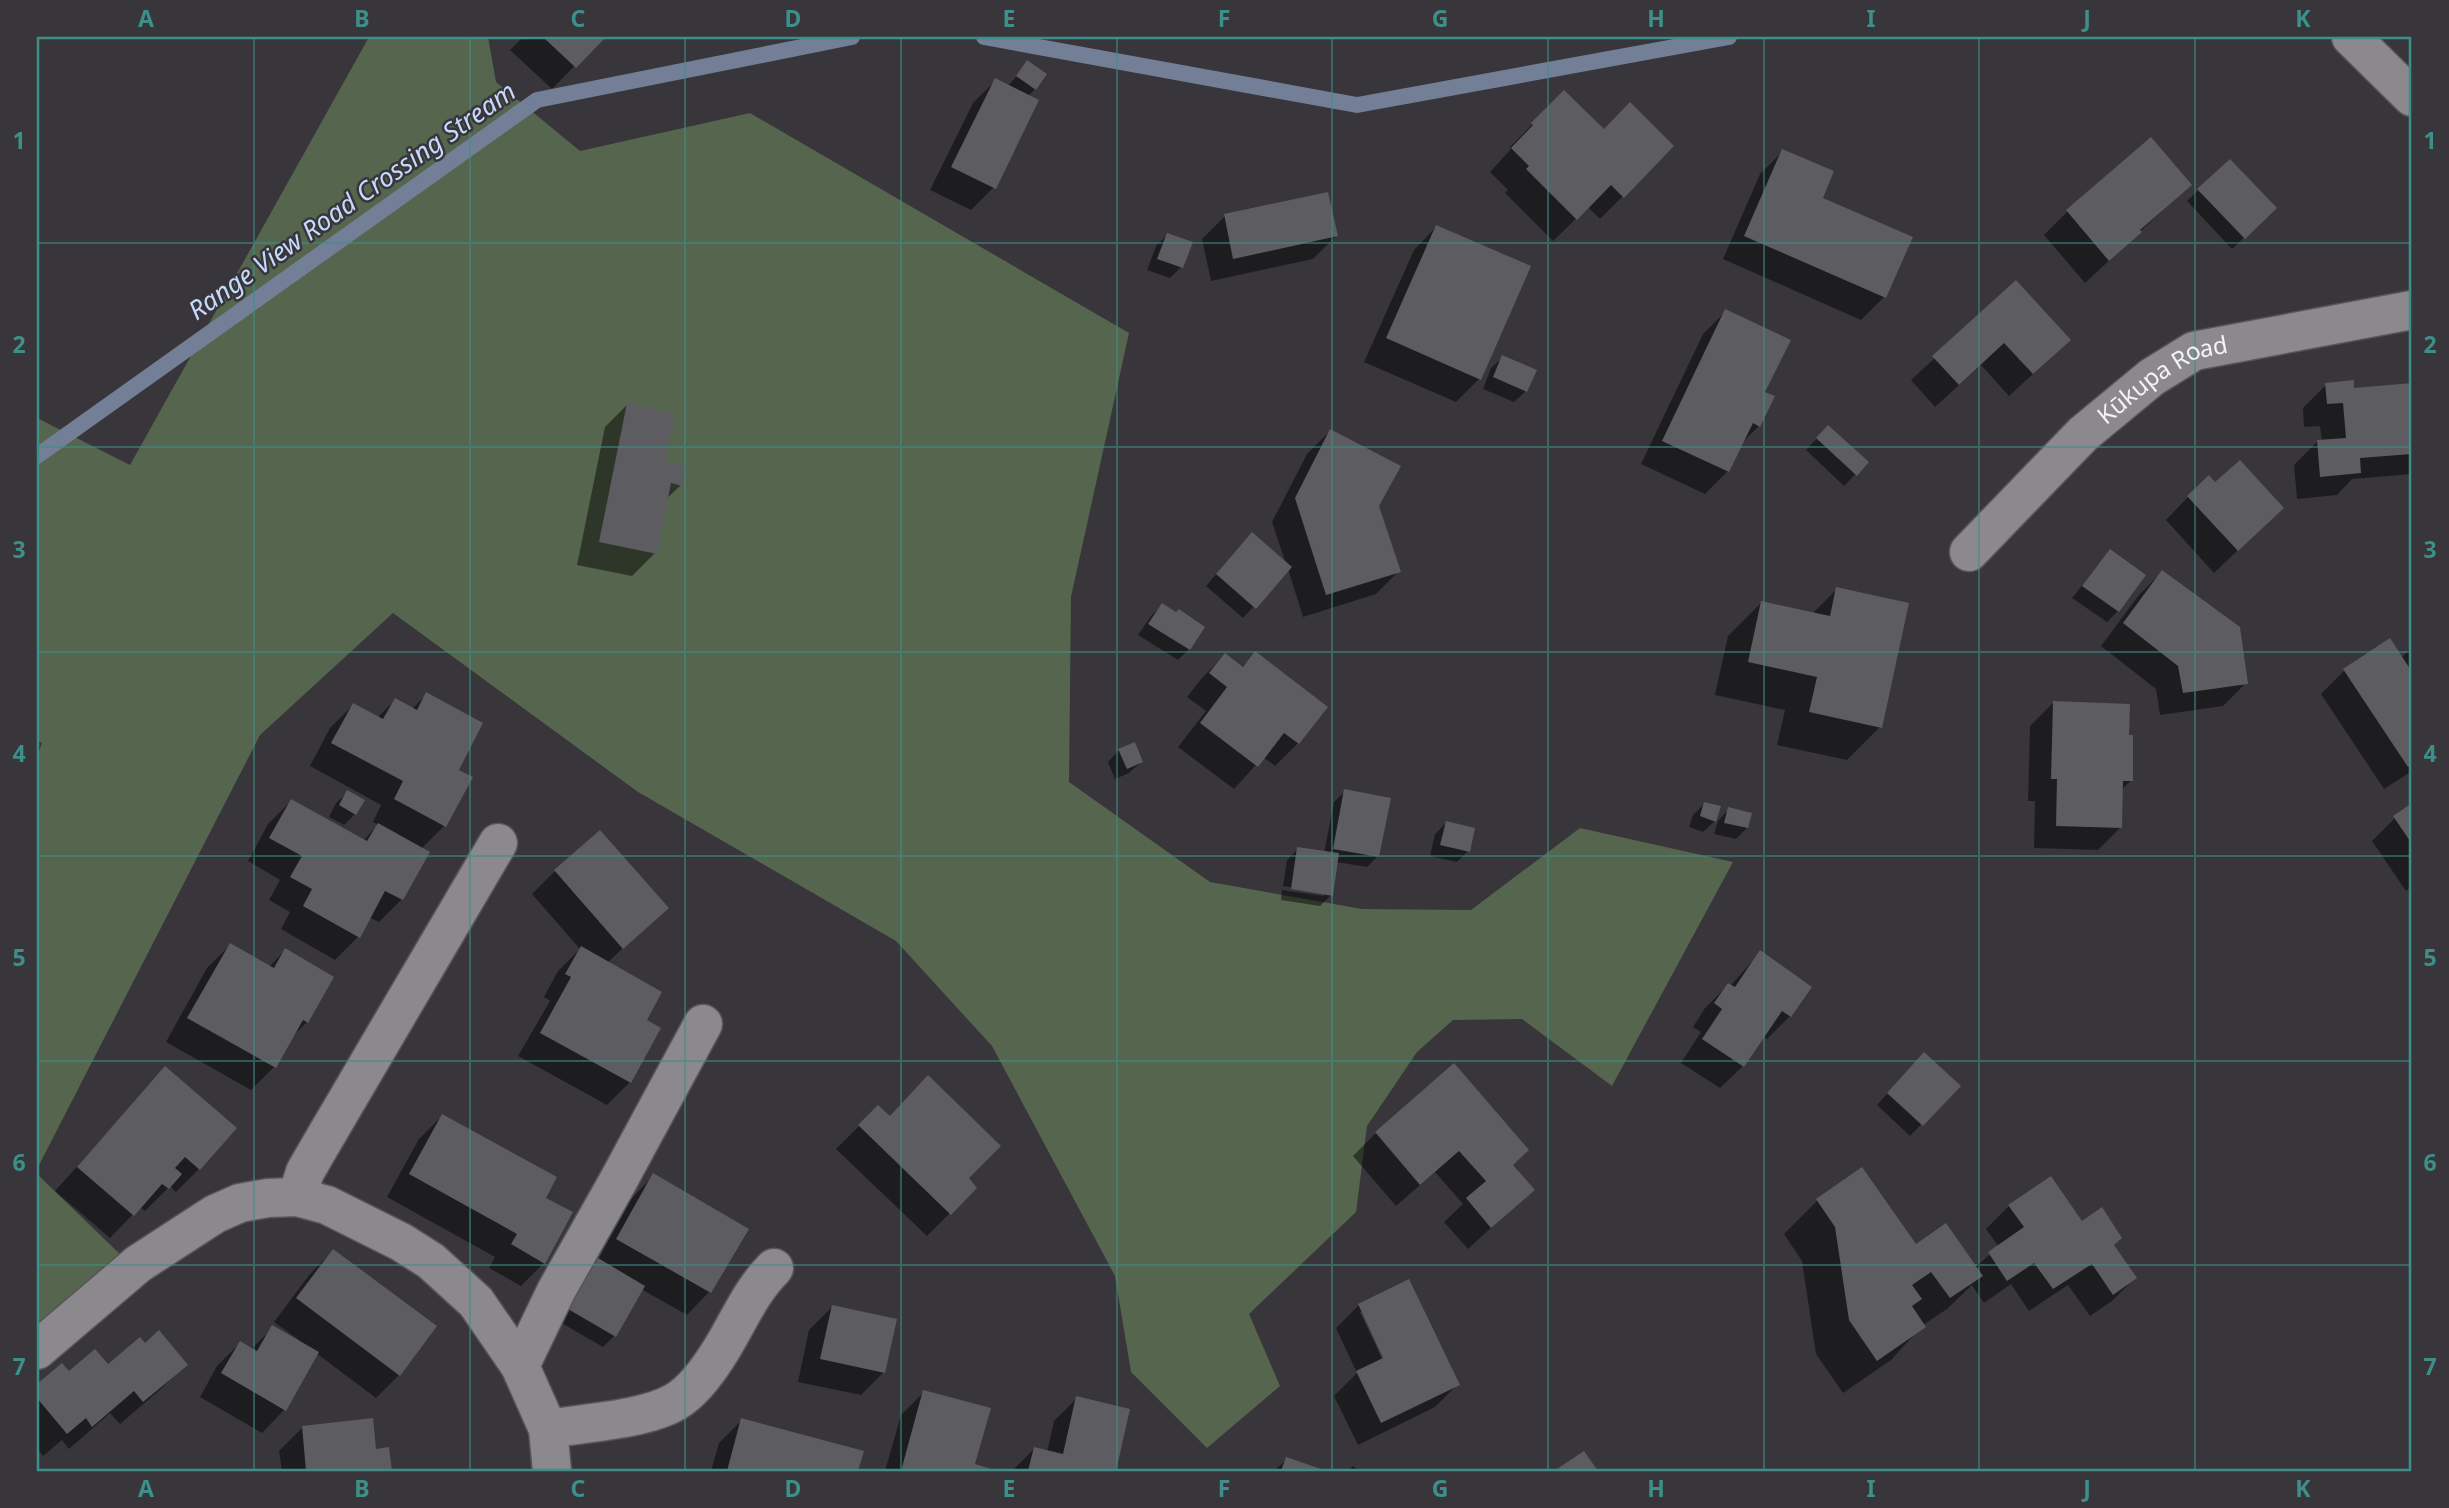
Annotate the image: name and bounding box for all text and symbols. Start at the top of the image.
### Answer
text: A [138,2,154,34]
text: B [354,2,370,34]
text: C [571,2,586,34]
text: D [785,2,801,34]
text: E [1003,2,1015,34]
text: F [1218,2,1230,34]
text: G [1432,2,1448,34]
text: H [1647,2,1665,34]
text: I [1867,2,1876,34]
text: J [2081,2,2091,34]
text: K [2295,2,2311,34]
water label: Range View Road Crossing Stream [180,73,523,328]
text: 1 [12,124,26,156]
text: 1 [2423,124,2437,156]
street label: Kūkupa Road [2089,327,2230,431]
text: 2 [12,328,26,360]
text: 2 [2423,328,2437,360]
text: 3 [12,533,26,565]
text: 3 [2423,533,2437,565]
text: 4 [12,737,26,769]
text: 4 [2423,737,2437,769]
text: 5 [12,941,26,973]
text: 5 [2423,941,2437,973]
text: 6 [12,1146,26,1178]
text: 6 [2423,1146,2437,1178]
text: 7 [12,1350,26,1382]
text: 7 [2423,1350,2437,1382]
text: A [138,1472,154,1504]
text: B [354,1472,370,1504]
text: C [571,1472,586,1504]
text: D [785,1472,801,1504]
text: E [1003,1472,1015,1504]
text: F [1218,1472,1230,1504]
text: G [1432,1472,1448,1504]
text: H [1647,1472,1665,1504]
text: I [1867,1472,1876,1504]
text: J [2081,1472,2091,1504]
text: K [2295,1472,2311,1504]

